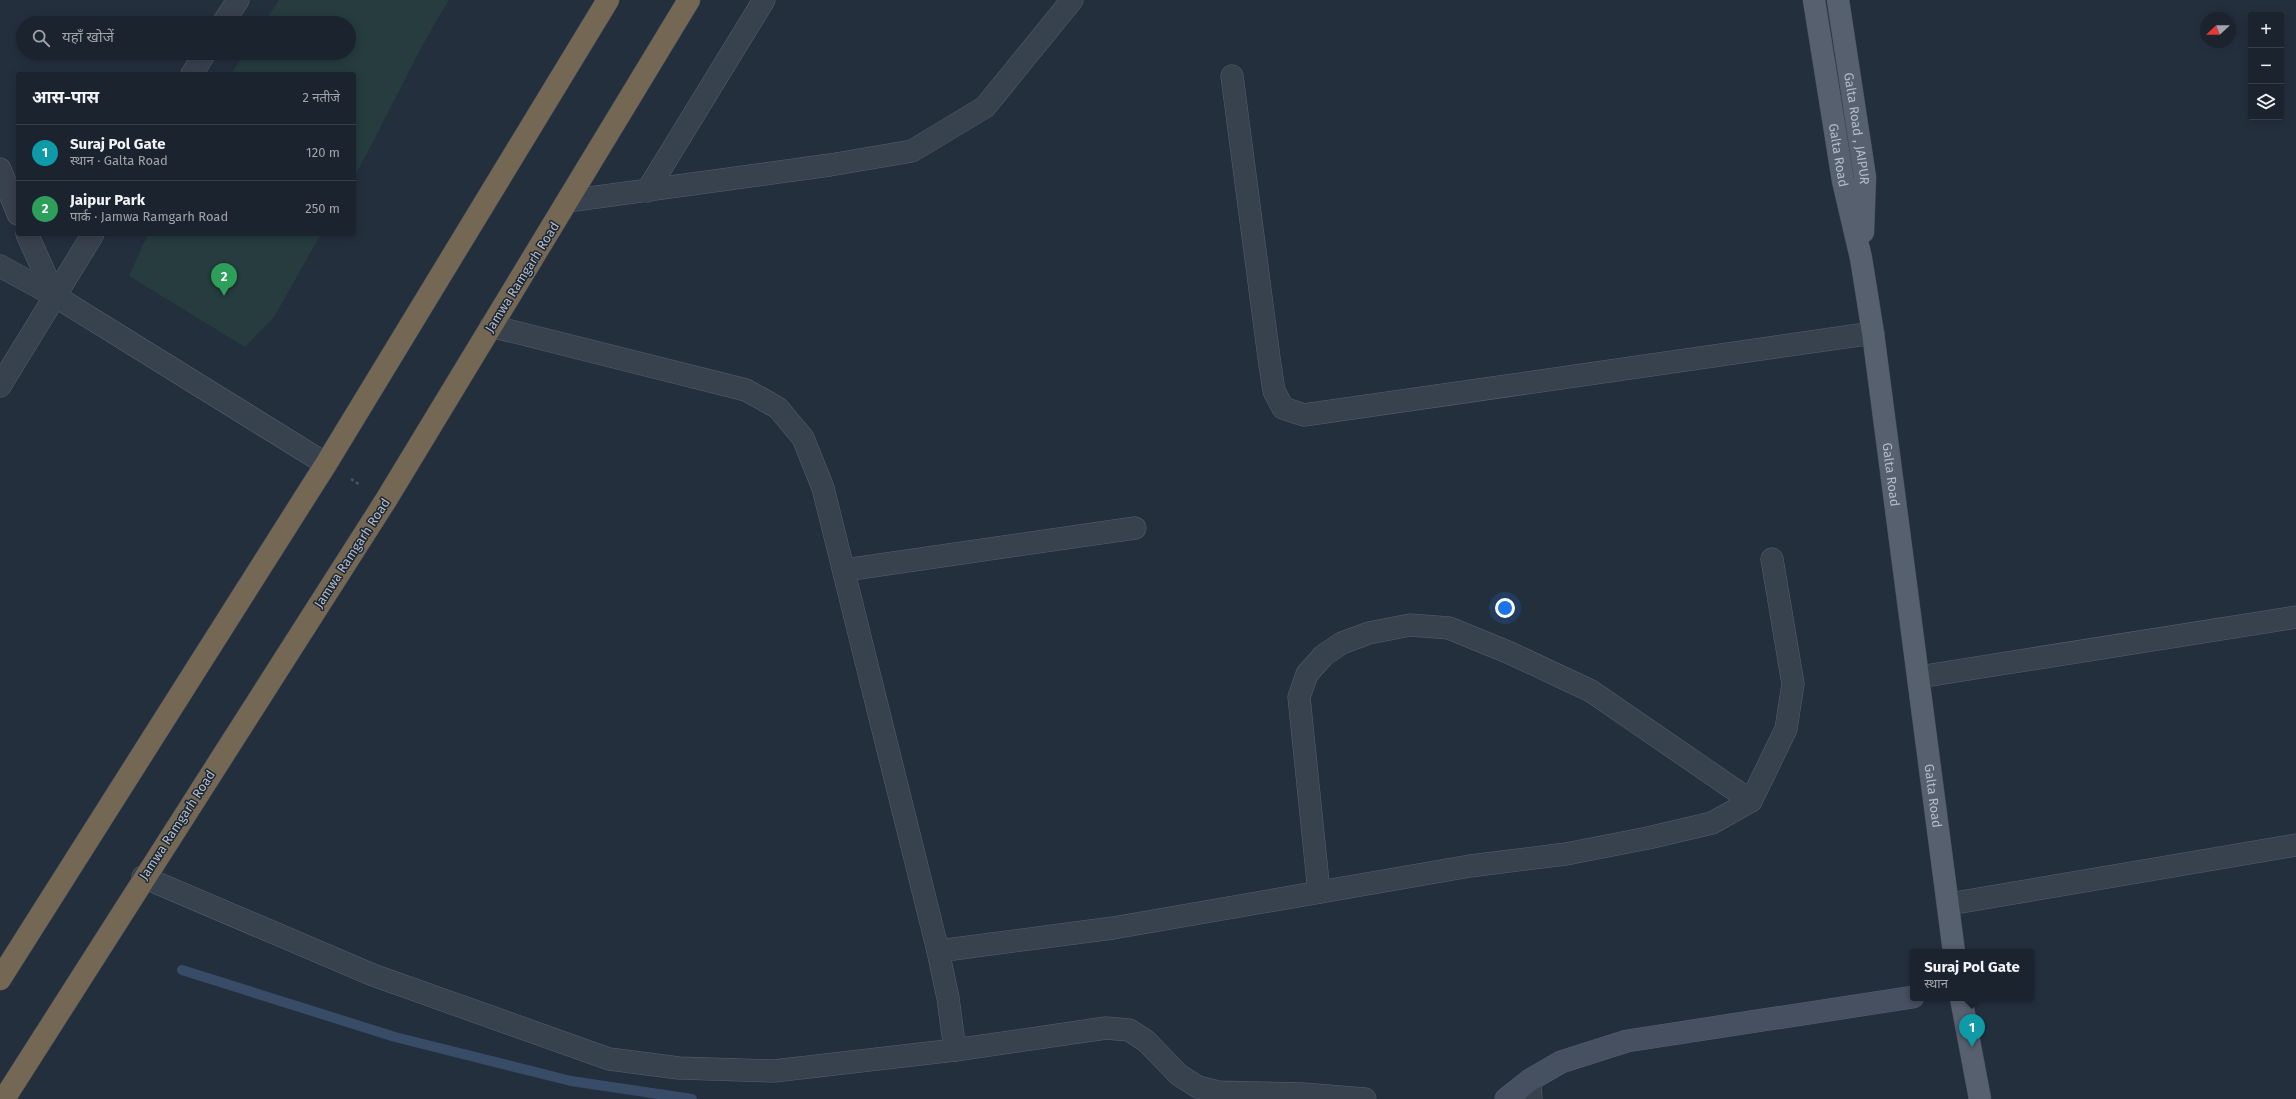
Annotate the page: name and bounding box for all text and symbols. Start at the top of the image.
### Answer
north arrow [2200,12,2236,48]
map controls [2248,12,2284,120]
button: + [2248,12,2284,48]
search box [16,16,356,60]
icon: search [30,27,52,49]
text: यहाँ खोजें [62,28,114,46]
button: − [2248,48,2284,84]
street label: Galta Road , JAIPUR [1842,71,1873,185]
button: layers [2248,84,2284,120]
text: आस-पास [32,87,99,108]
text: 2 नतीजे [302,90,340,105]
street label: Galta Road [1826,122,1852,188]
text: Suraj Pol Gate [70,135,166,153]
text: 1 [42,145,48,160]
text: 120 m [306,145,340,160]
text: स्थान · Galta Road [70,153,168,168]
text: Jaipur Park [70,191,145,209]
text: 2 [42,201,48,216]
text: 250 m [305,201,340,216]
text: पार्क · Jamwa Ramgarh Road [70,209,228,224]
street label: Jamwa Ramgarh Road [482,219,562,335]
pin: 2 [211,263,237,296]
street label: Galta Road [1880,442,1903,507]
street label: Jamwa Ramgarh Road [311,495,393,611]
your location [1495,598,1515,618]
street label: Galta Road [1922,763,1945,828]
street label: Jamwa Ramgarh Road [136,767,218,883]
popup [1910,949,2034,1001]
text: Suraj Pol Gate [1924,958,2020,976]
text: स्थान [1924,976,1948,991]
pin: 1 [1959,1014,1985,1047]

